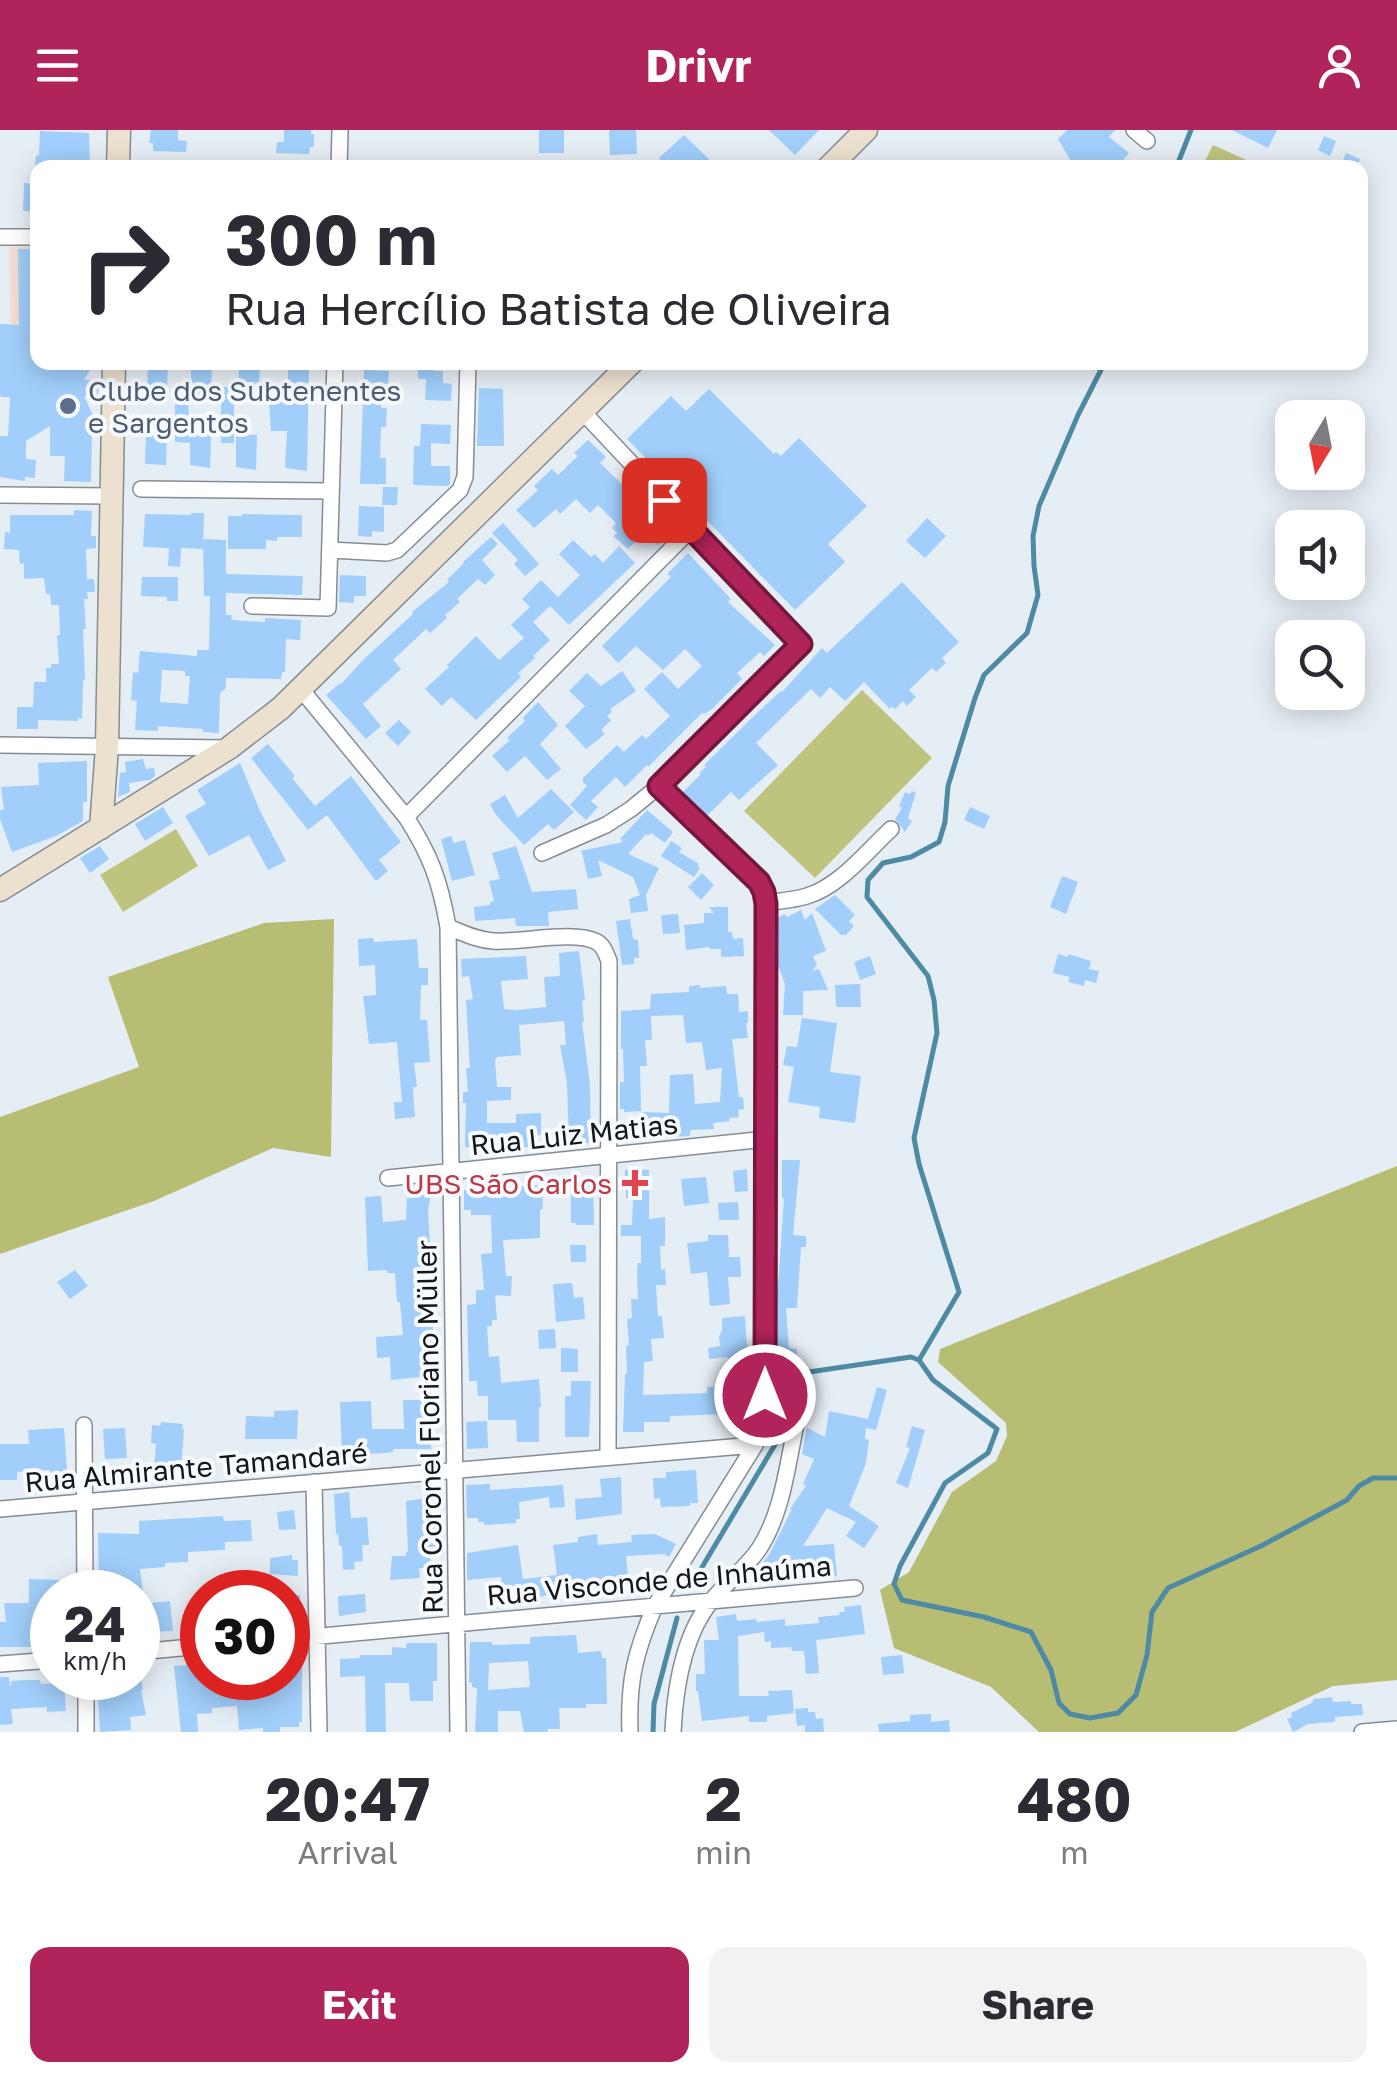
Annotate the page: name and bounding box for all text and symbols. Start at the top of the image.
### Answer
icon: menu [30,38,85,93]
text: Drivr [645,38,752,92]
icon: person [1312,38,1367,93]
text: 300 m [225,196,437,280]
icon: right [60,200,190,330]
text: Rua Hercílio Batista de Oliveira [225,281,892,335]
place label: Clube dos Subtenentes e Sargentos [88,374,401,439]
marker: Clube dos Subtenentes e Sargentos [57,395,79,417]
north arrow [1275,400,1365,490]
map controls [1275,400,1365,710]
pin [622,458,707,543]
icon: arrive [637,473,692,528]
button: sound [1275,510,1365,600]
button: search [1275,620,1365,710]
street label: Rua Luiz Matias [469,1107,679,1161]
place label: UBS São Carlos [404,1167,612,1200]
marker: UBS São Carlos [622,1170,648,1196]
street label: Rua Coronel Floriano Müller [409,1240,449,1614]
position arrow [713,1343,817,1447]
street label: Rua Almirante Tamandaré [23,1436,369,1498]
street label: Rua Visconde de Inhaúma [485,1548,833,1612]
speed limit sign: 30 [180,1570,310,1700]
text: 24 [64,1593,126,1653]
text: km/h [63,1645,127,1676]
text: 20:47 [265,1762,430,1834]
text: 2 [705,1762,742,1834]
text: 480 [1017,1762,1132,1834]
text: Arrival [297,1833,398,1871]
text: min [695,1833,752,1871]
text: m [1060,1833,1089,1871]
button: Exit [30,1947,689,2062]
button: Share [709,1947,1367,2062]

